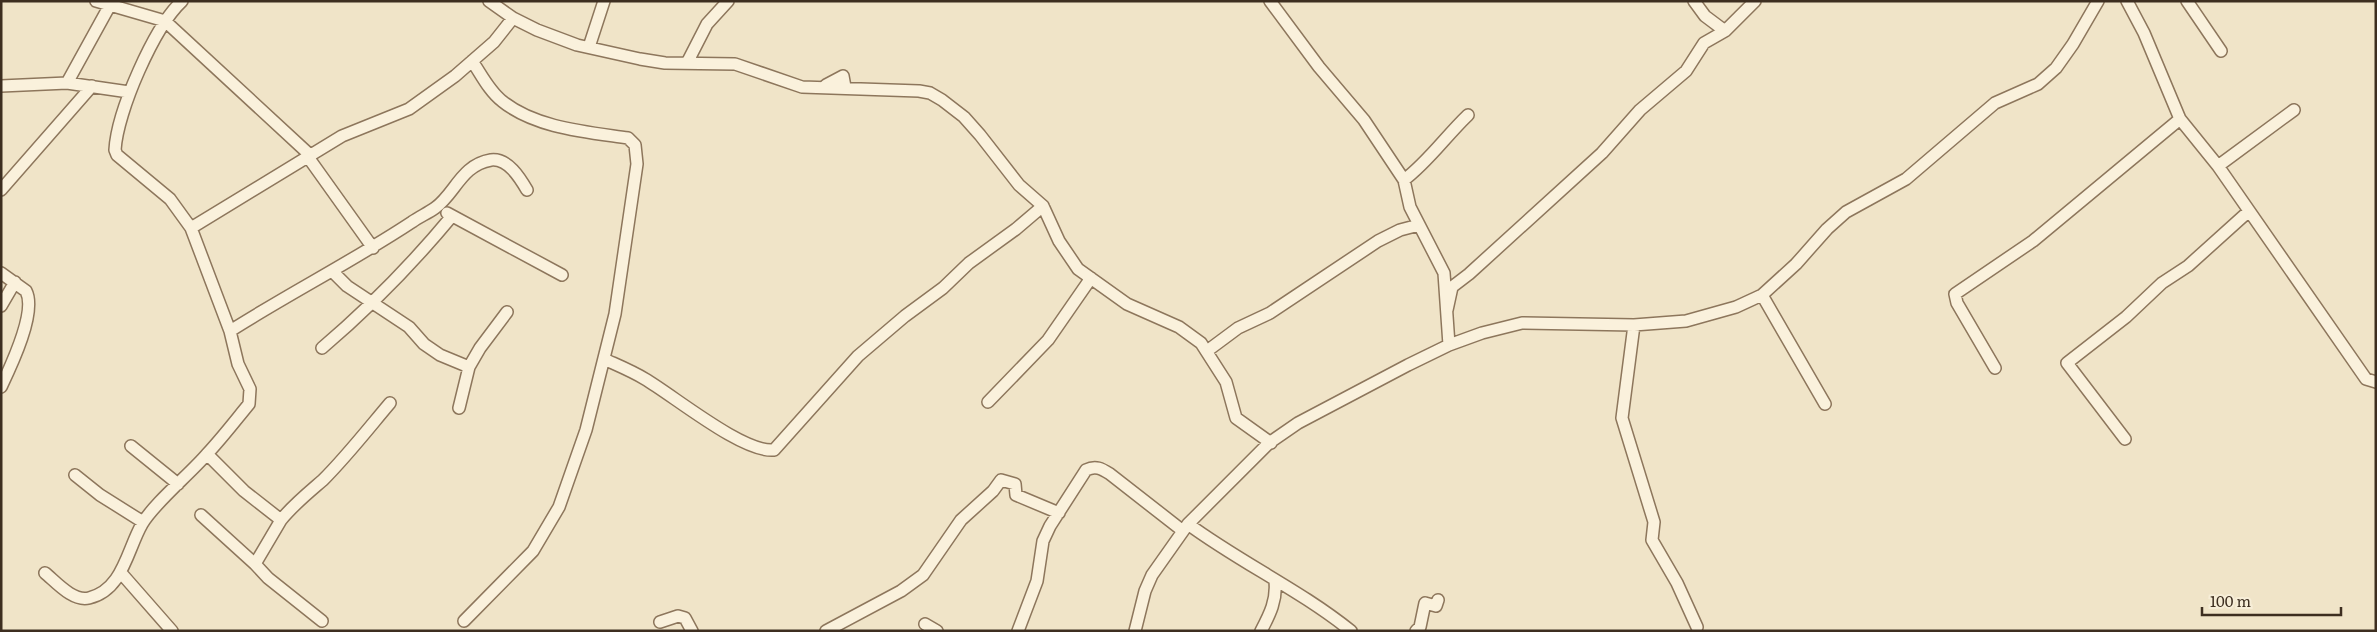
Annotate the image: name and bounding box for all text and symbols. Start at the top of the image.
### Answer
scale bar [2202,584,2341,616]
text: 100 m [2210,589,2251,612]

